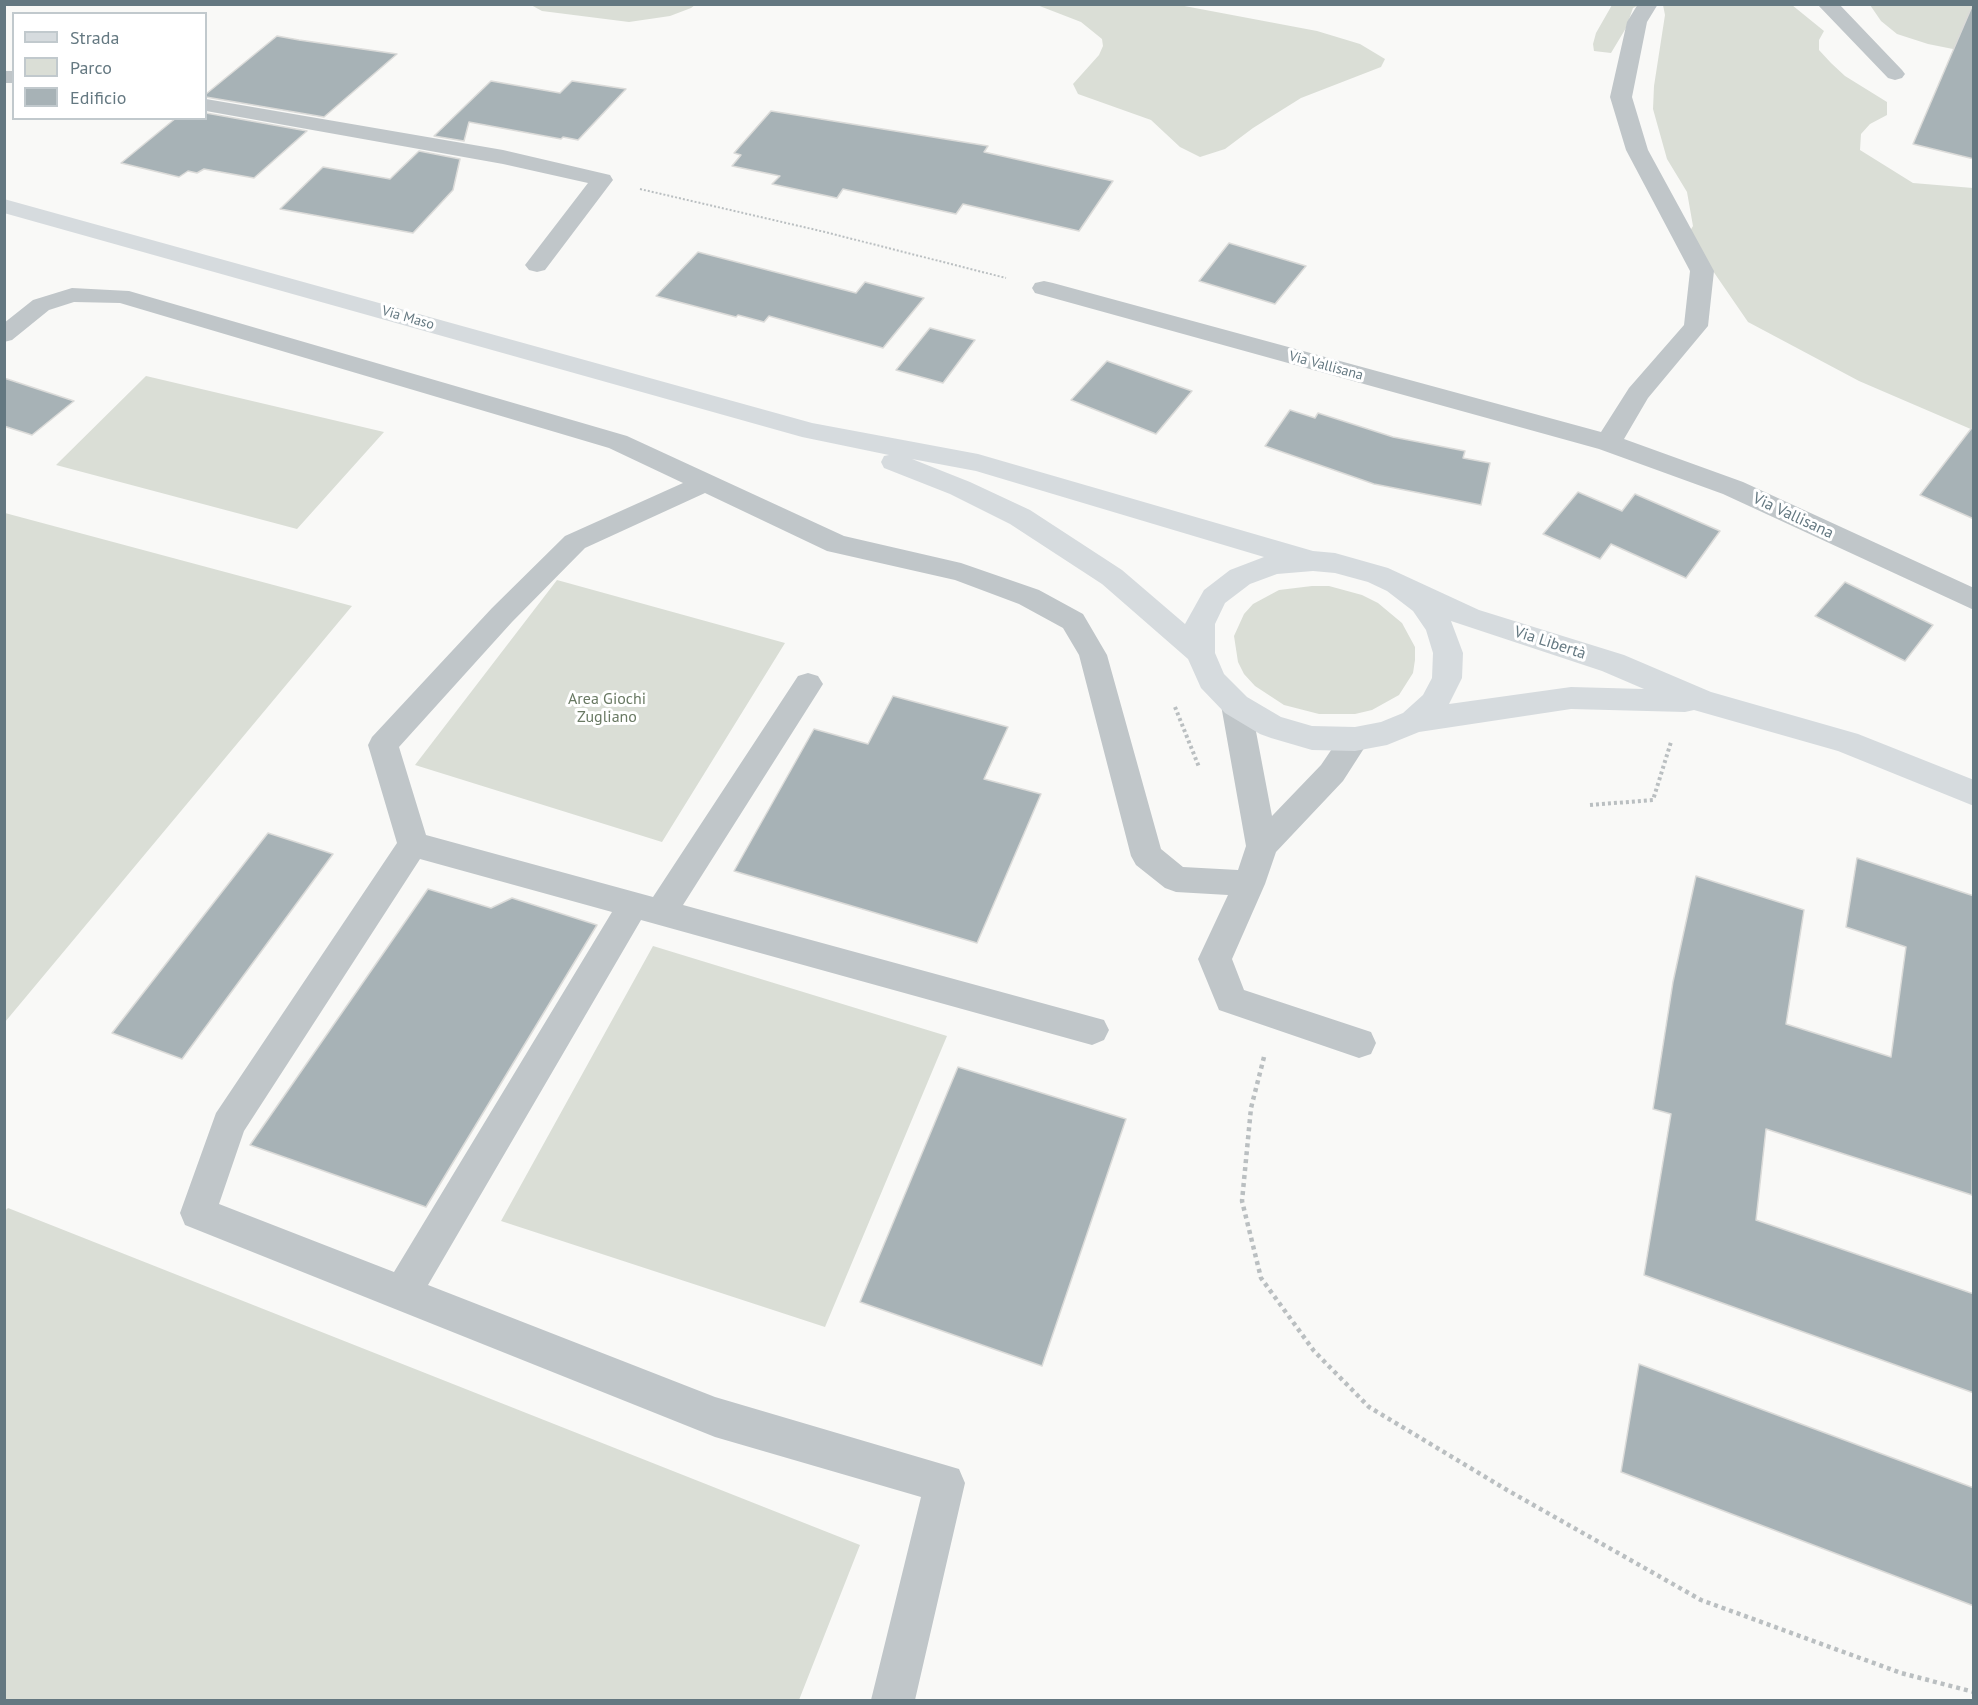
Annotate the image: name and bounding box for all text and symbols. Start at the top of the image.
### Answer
legend [12,12,207,120]
text: Strada [70,26,119,49]
text: Parco [70,56,112,79]
text: Edificio [70,86,126,109]
street label: Via Maso [380,303,436,333]
street label: Via Vallisana [1287,348,1365,384]
street label: Via Vallisana [1750,489,1836,543]
street label: Via Libertà [1512,622,1588,664]
park label: Area Giochi Zugliano [568,689,646,727]

